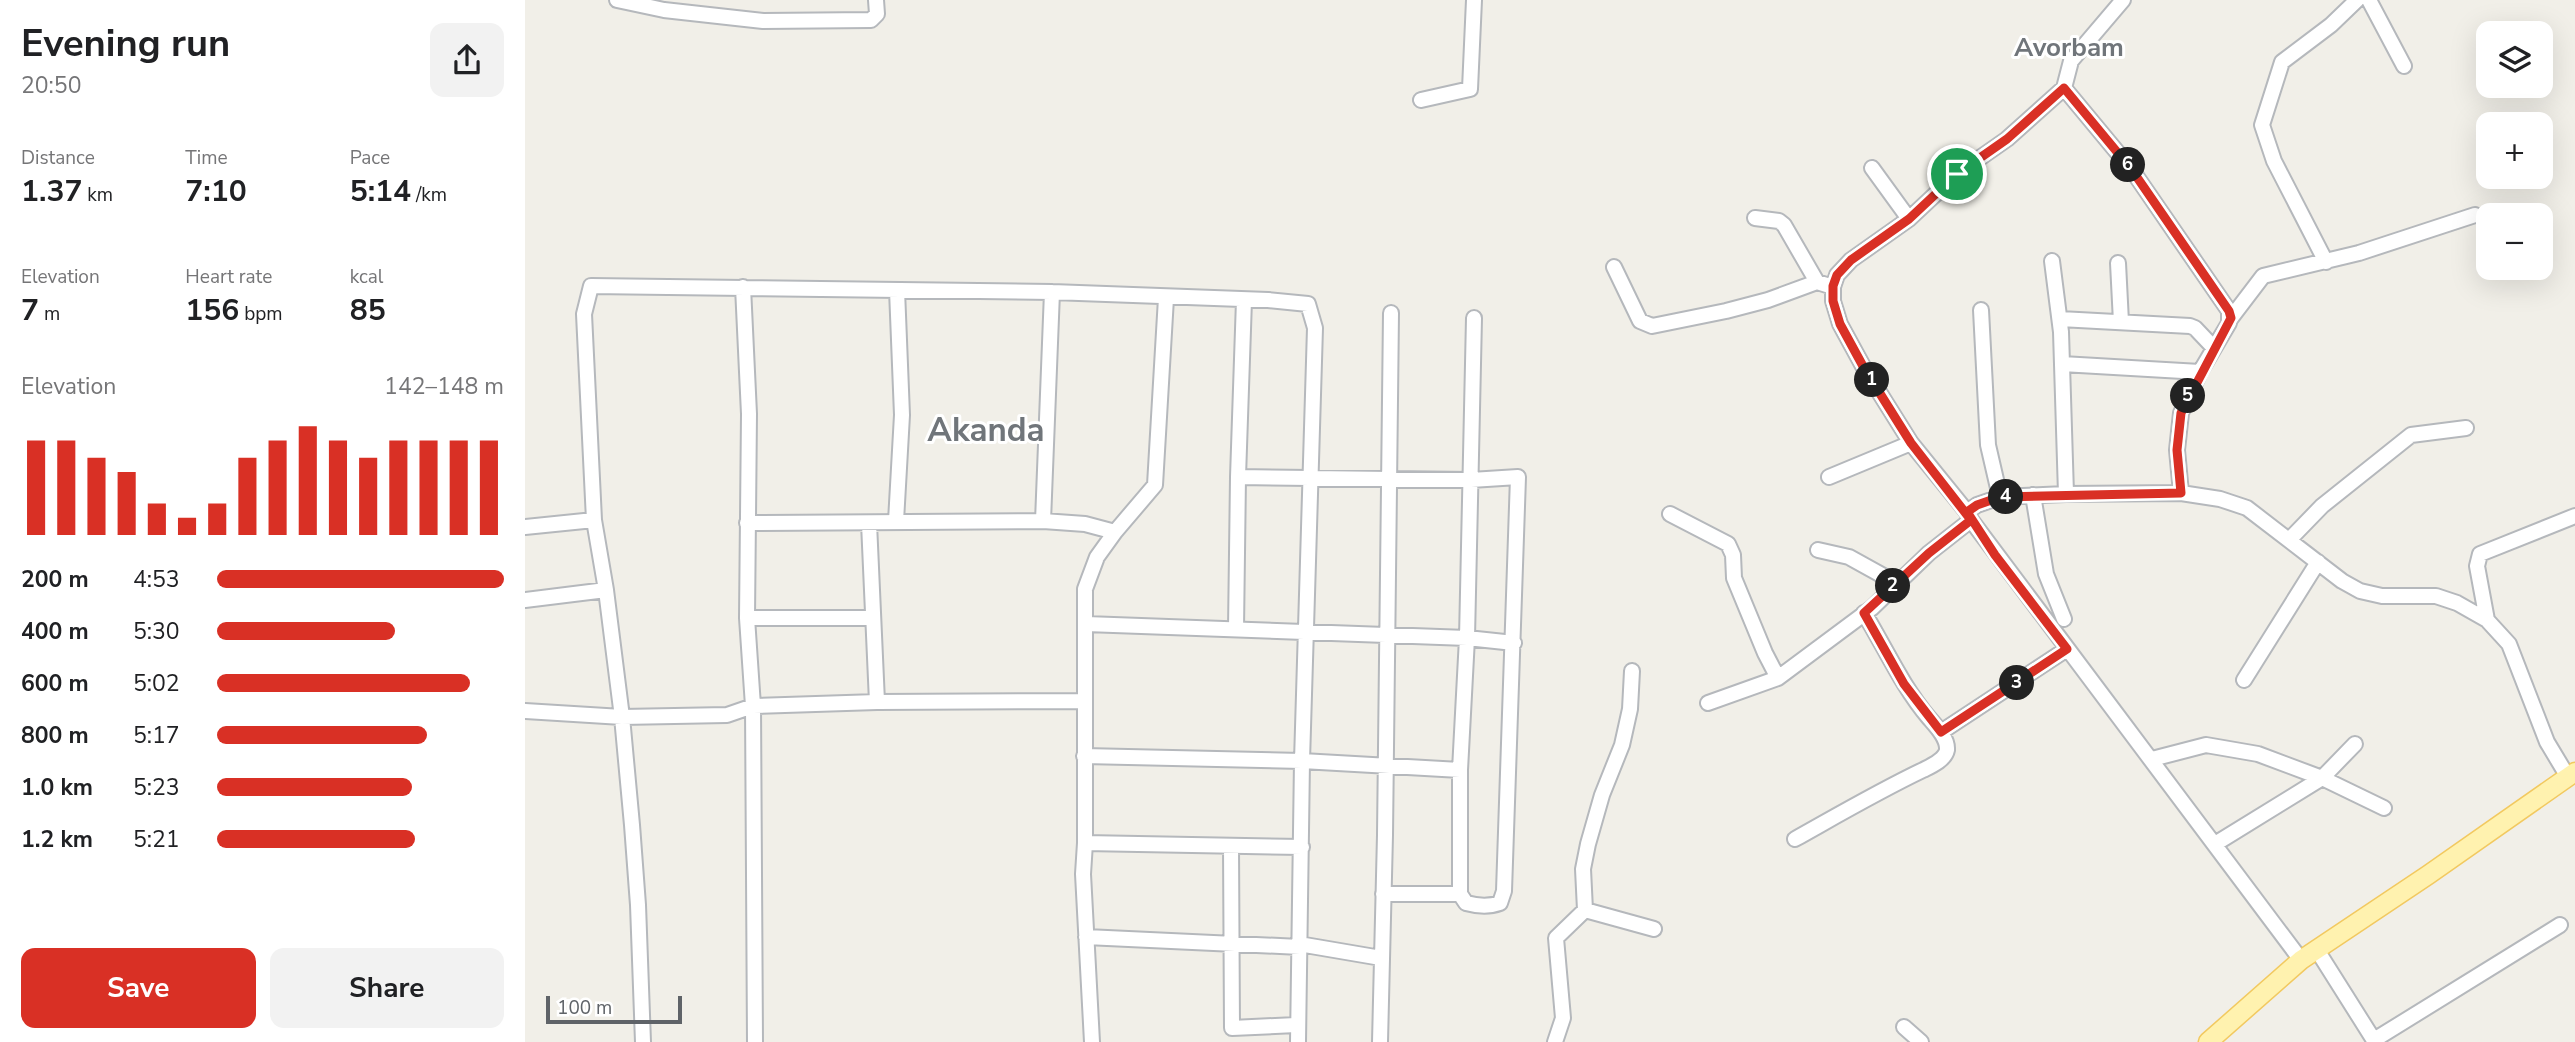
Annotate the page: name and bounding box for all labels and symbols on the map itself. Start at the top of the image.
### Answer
district label: Avorbam [2014,30,2124,65]
pin [1927,144,1987,204]
pin: 6 [2111,148,2145,182]
pin: 1 [1855,362,1889,398]
pin: 5 [2171,378,2205,414]
district label: Akanda [927,408,1045,453]
pin: 4 [1989,480,2023,514]
pin: 2 [1875,568,1911,604]
pin: 3 [1999,666,2035,700]
scale bar [546,993,683,1025]

